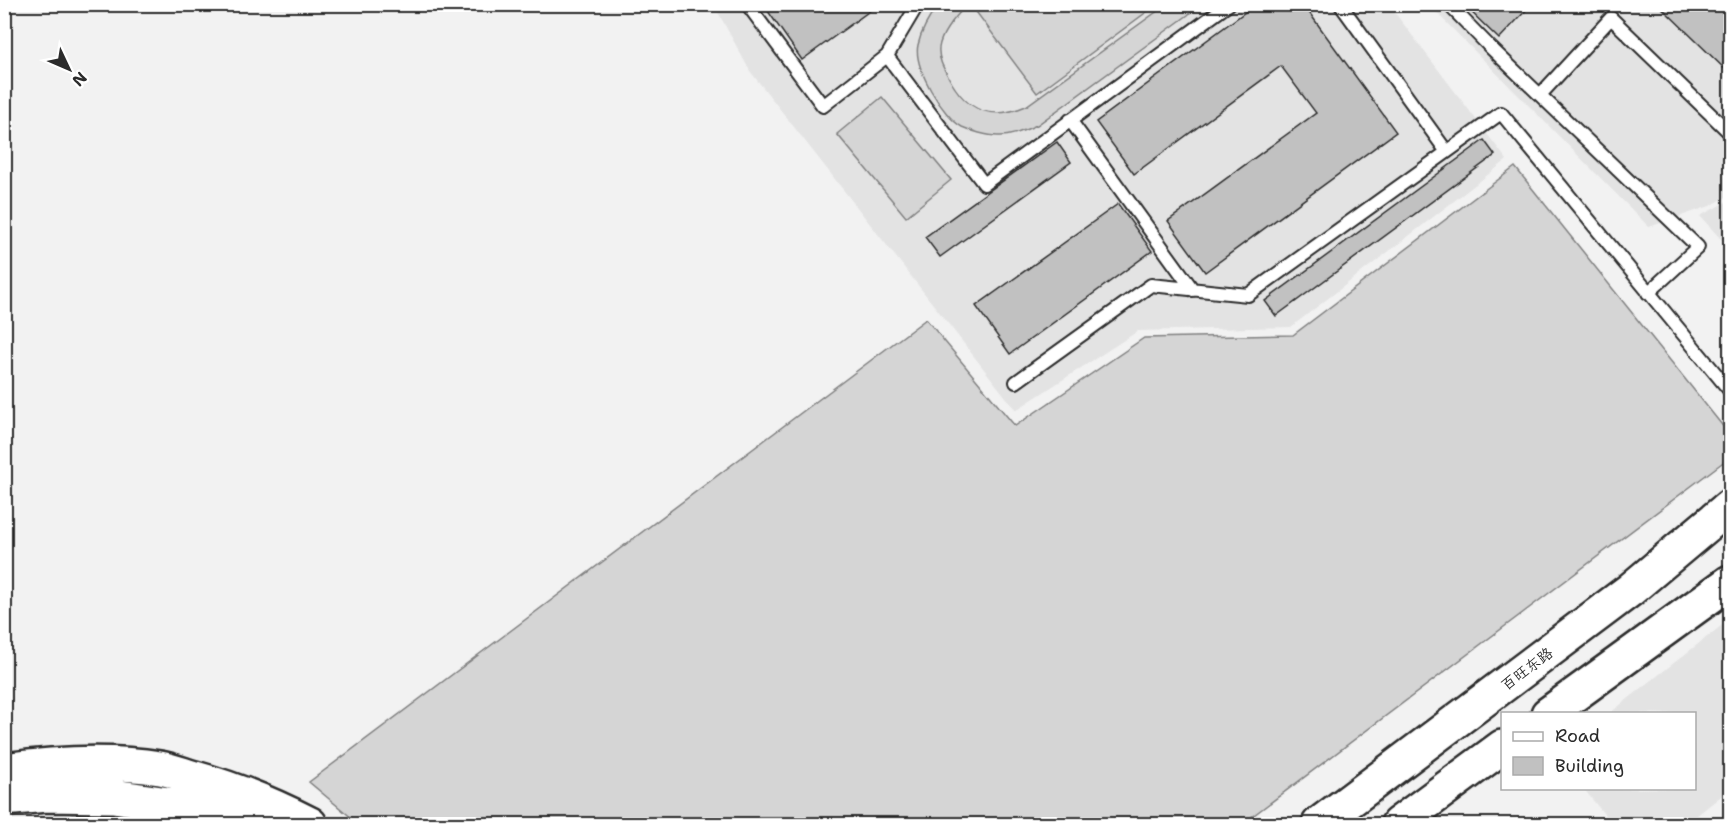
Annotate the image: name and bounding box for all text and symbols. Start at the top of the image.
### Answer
north arrow [39,39,99,99]
text: N [67,67,91,91]
street label: 百旺东路 [1497,643,1557,695]
legend [1501,712,1696,790]
text: Road [1555,724,1600,748]
text: Building [1555,754,1624,778]

